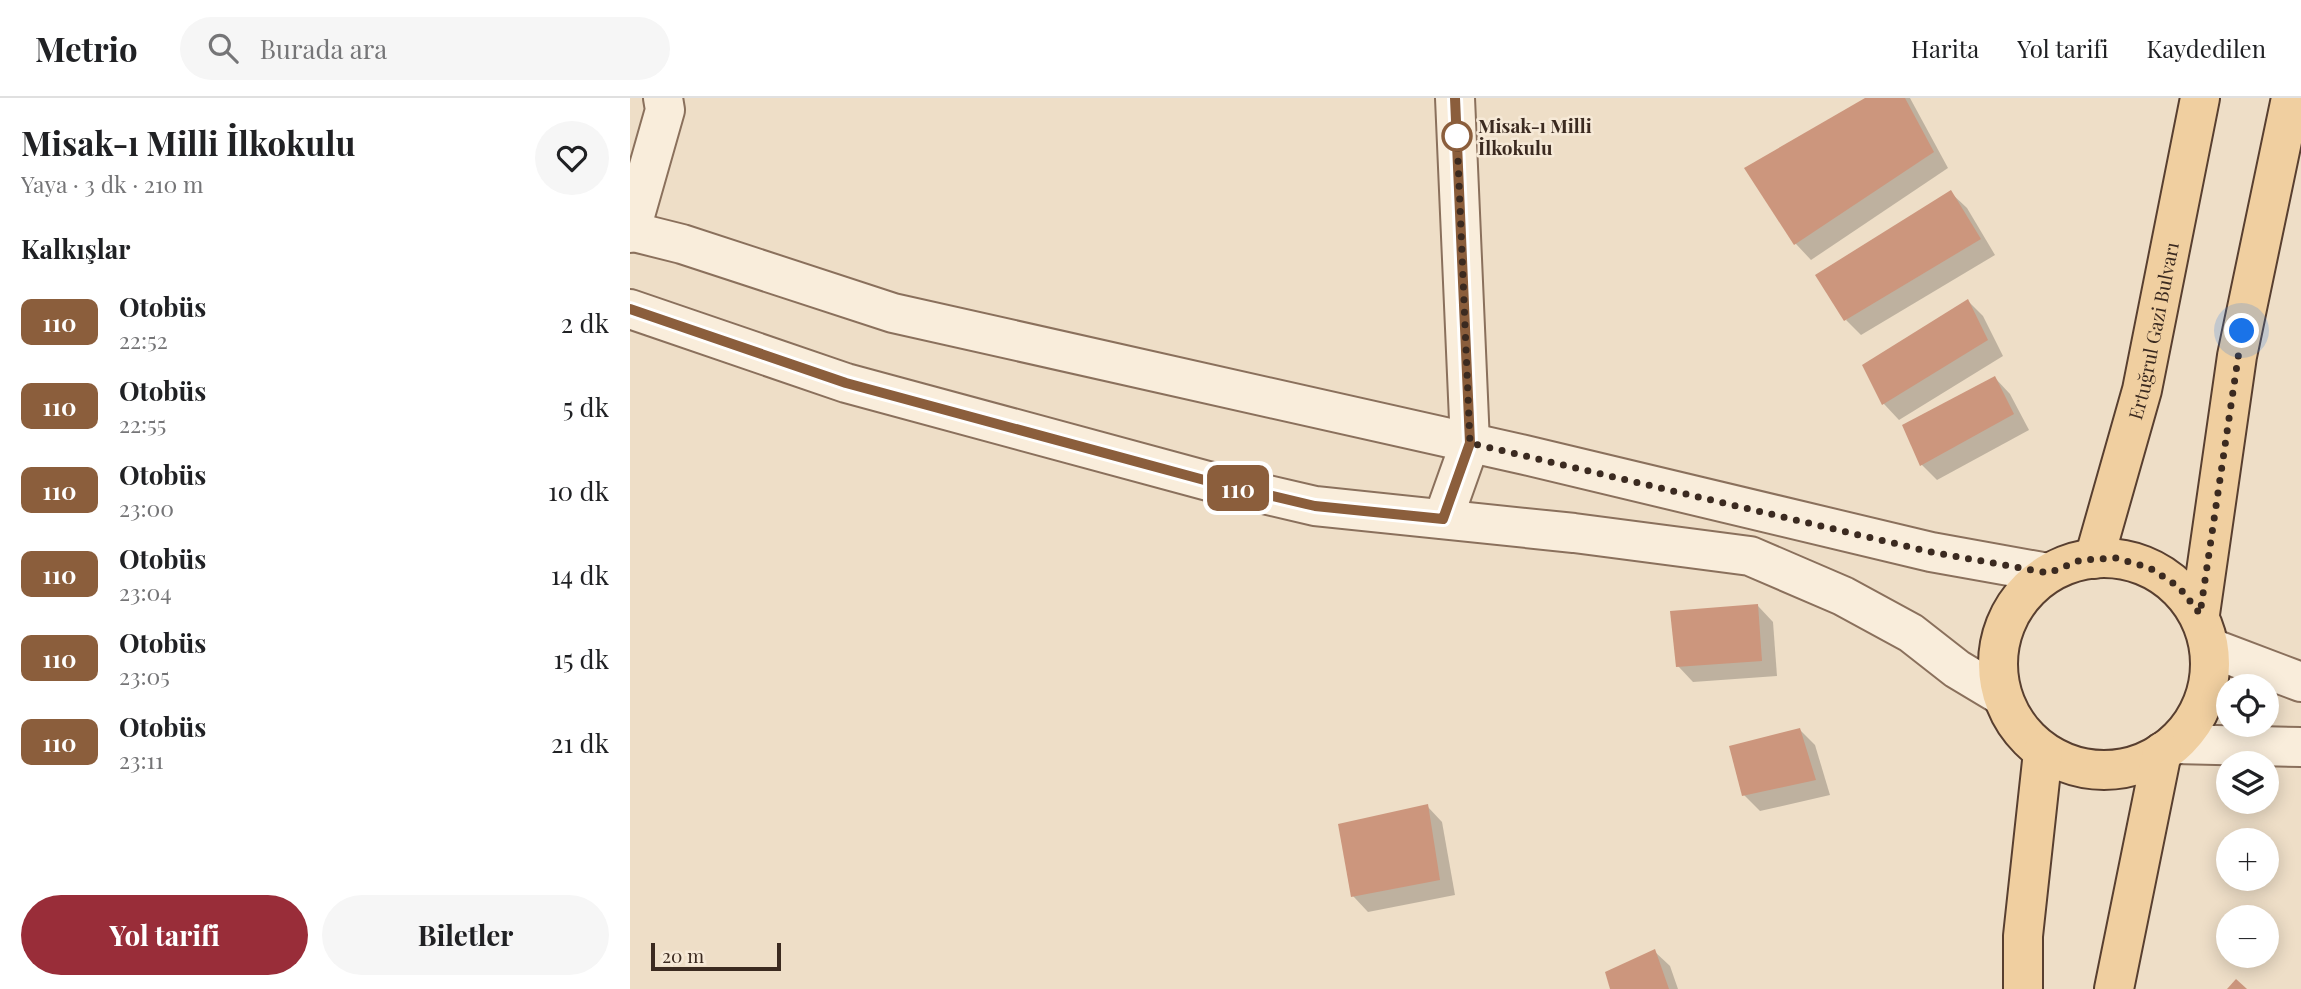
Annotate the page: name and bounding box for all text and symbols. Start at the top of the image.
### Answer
search box [180,17,670,80]
text: Metrio [35,26,138,70]
icon: search [204,29,242,67]
text: Burada ara [260,31,387,66]
text: Harita [1911,32,1979,64]
text: Yol tarifi [2017,32,2108,64]
text: Kaydedilen [2146,32,2266,64]
place label: Misak-ı Milli İlkokulu [1478,112,1592,160]
text: Misak-ı Milli İlkokulu [21,120,355,164]
button: heart [535,121,609,195]
marker: Misak-ı Milli İlkokulu [1442,121,1472,151]
text: Yaya · 3 dk · 210 m [21,168,203,199]
text: Kalkışlar [21,231,130,266]
street label: Ertuğrul Gazi Bulvarı [2121,239,2184,422]
text: Otobüs [119,289,206,324]
text: 2 dk [561,305,609,340]
text: 110 [43,306,76,338]
your location [2224,313,2259,348]
text: 22:52 [119,324,168,355]
text: Otobüs [119,373,206,408]
text: 5 dk [563,389,609,424]
text: 110 [43,390,76,422]
text: 22:55 [119,408,166,439]
text: Otobüs [119,457,206,492]
line badge: 110 [1198,465,1278,511]
text: 110 [1221,472,1255,504]
text: 10 dk [548,473,609,508]
text: 110 [43,474,76,506]
text: 23:00 [119,492,174,523]
text: Otobüs [119,541,206,576]
text: 14 dk [551,557,609,592]
text: 110 [43,558,76,590]
text: 23:04 [119,576,172,607]
text: Otobüs [119,625,206,660]
text: 15 dk [553,641,609,676]
text: 110 [43,642,76,674]
text: 23:05 [119,660,170,691]
map controls [2216,674,2279,968]
button: locate [2216,674,2279,737]
text: Otobüs [119,709,206,744]
text: 21 dk [551,725,609,760]
text: 110 [43,726,76,758]
text: 23:11 [119,744,164,775]
button: layers [2216,751,2279,814]
button: + [2216,828,2279,891]
button: Yol tarifi [21,895,308,975]
button: Biletler [322,895,609,975]
button: − [2216,905,2279,968]
scale bar [651,940,780,972]
text: 20 m [662,942,704,968]

